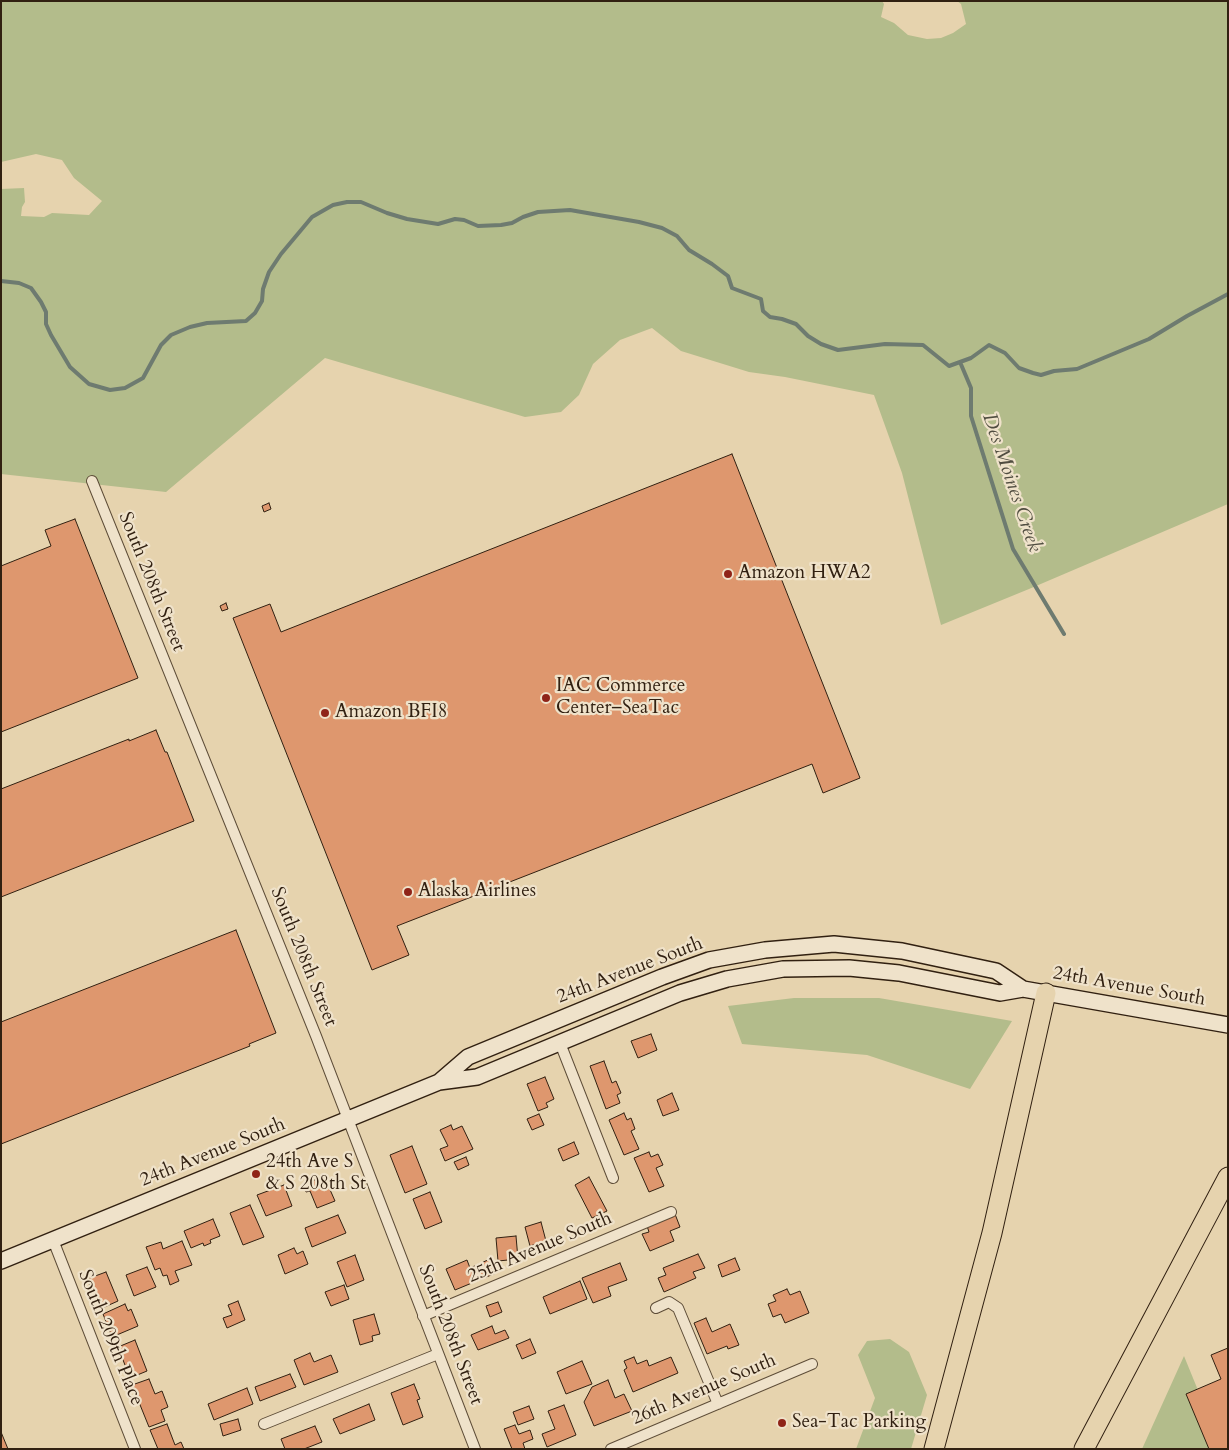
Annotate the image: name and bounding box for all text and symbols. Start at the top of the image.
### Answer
water label: Des Moines Creek [976,410,1046,556]
street label: South 208th Street [113,509,189,655]
place label: Amazon HWA2 [738,563,871,585]
marker: Amazon HWA2 [722,568,734,580]
place label: IAC Commerce Center–SeaTac [556,676,685,720]
marker: IAC Commerce Center–SeaTac [540,692,552,704]
place label: Amazon BFI8 [335,702,447,724]
marker: Amazon BFI8 [319,707,331,719]
place label: Alaska Airlines [418,881,536,903]
street label: South 208th Street [265,884,341,1030]
marker: Alaska Airlines [402,886,414,898]
street label: 24th Avenue South [554,933,706,1009]
street label: 24th Avenue South [1051,962,1207,1012]
street label: 24th Avenue South [137,1114,289,1192]
place label: 24th Ave S & S 208th St [266,1152,366,1196]
marker: 24th Ave S & S 208th St [250,1168,262,1180]
street label: 25th Avenue South [465,1207,615,1289]
street label: South 208th Street [413,1262,487,1408]
street label: South 209th Place [72,1267,148,1409]
street label: 26th Avenue South [629,1349,779,1431]
place label: Sea-Tac Parking [792,1412,926,1434]
marker: Sea-Tac Parking [776,1417,788,1429]

